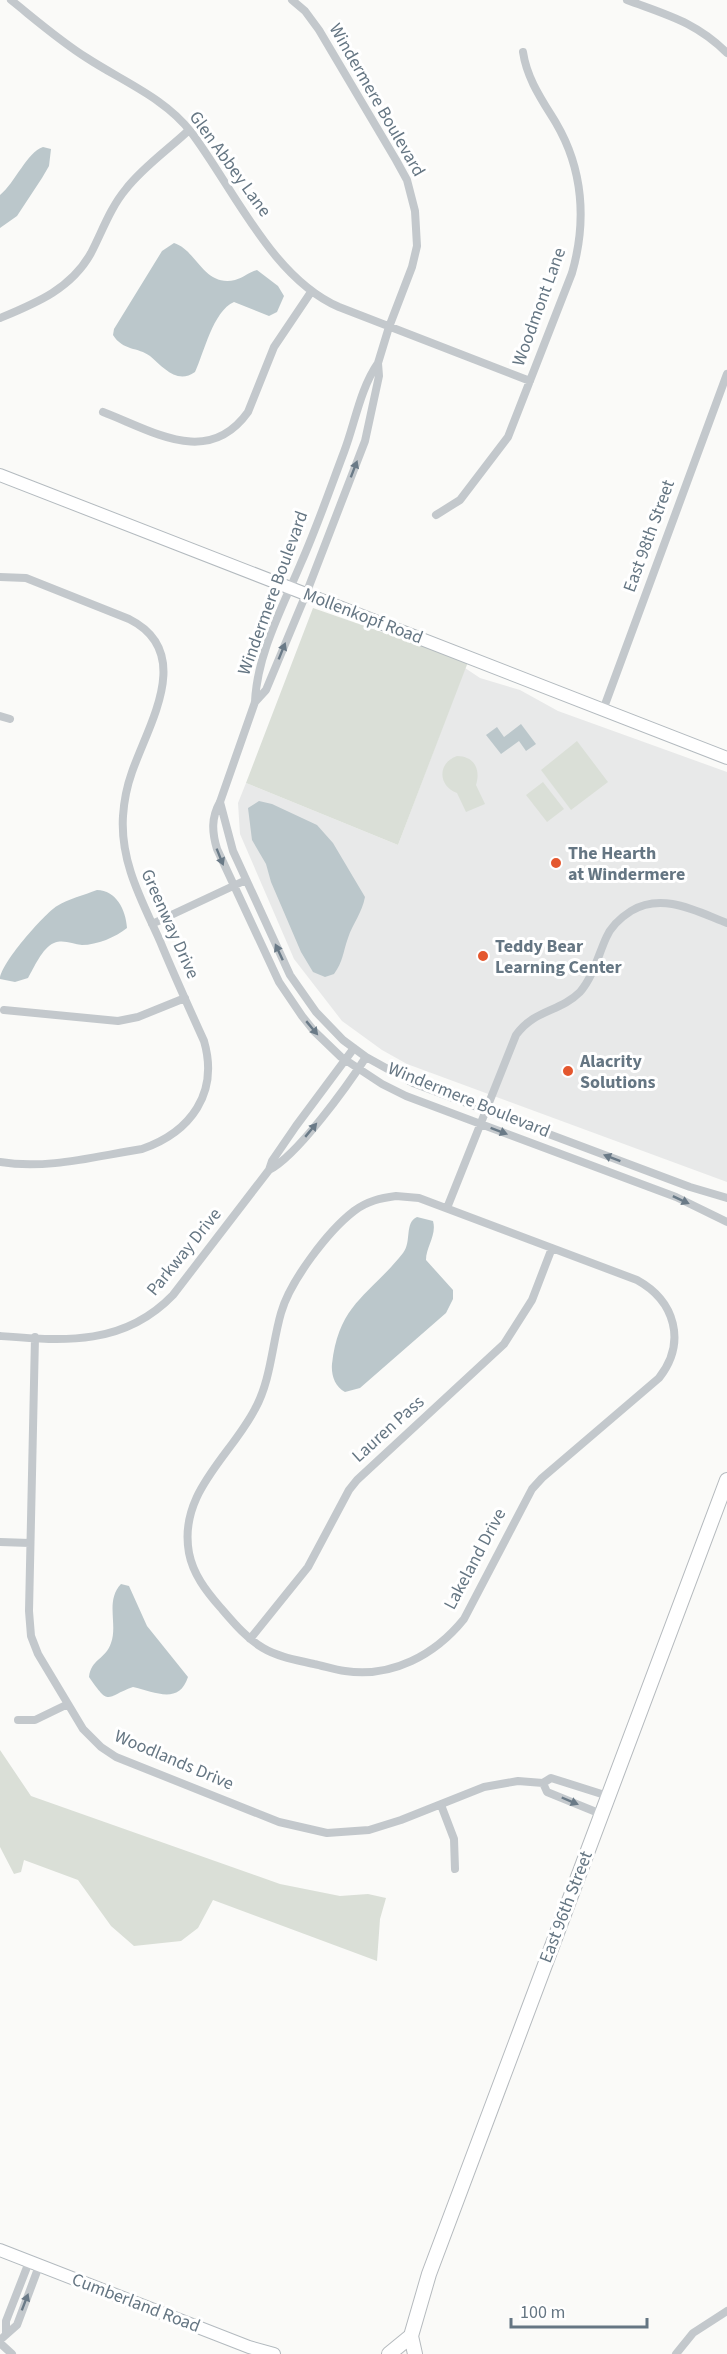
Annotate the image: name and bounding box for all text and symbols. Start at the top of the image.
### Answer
street label: Windermere Boulevard [323,19,431,181]
street label: Glen Abbey Lane [183,106,277,222]
street label: Woodmont Lane [506,244,572,370]
one-way arrow [350,460,359,478]
street label: East 98th Street [617,476,681,596]
street label: Windermere Boulevard [232,507,314,679]
street label: Mollenkopf Road [299,582,427,650]
one-way arrow [277,641,287,659]
place label: The Hearth at Windermere [568,841,685,887]
one-way arrow [216,848,225,866]
marker: The Hearth at Windermere [549,856,563,870]
street label: Greenway Drive [135,865,205,983]
place label: Teddy Bear Learning Center [495,934,623,980]
one-way arrow [274,943,283,960]
marker: Teddy Bear Learning Center [476,949,490,963]
one-way arrow [306,1020,319,1036]
place label: Alacrity Solutions [579,1049,656,1095]
street label: Windermere Boulevard [384,1056,554,1144]
marker: Alacrity Solutions [561,1064,575,1078]
one-way arrow [304,1123,317,1138]
one-way arrow [490,1127,508,1137]
one-way arrow [603,1153,621,1163]
one-way arrow [673,1195,691,1205]
street label: Parkway Drive [141,1203,227,1301]
street label: Lauren Pass [346,1390,430,1468]
street label: Lakeland Drive [438,1504,512,1614]
street label: Woodlands Drive [111,1724,238,1796]
one-way arrow [561,1796,579,1806]
street label: East 96th Street [533,1847,599,1967]
street label: Cumberland Road [68,2267,204,2339]
scale bar [511,2291,648,2329]
one-way arrow [21,2293,31,2311]
text: 100 m [520,2300,565,2325]

